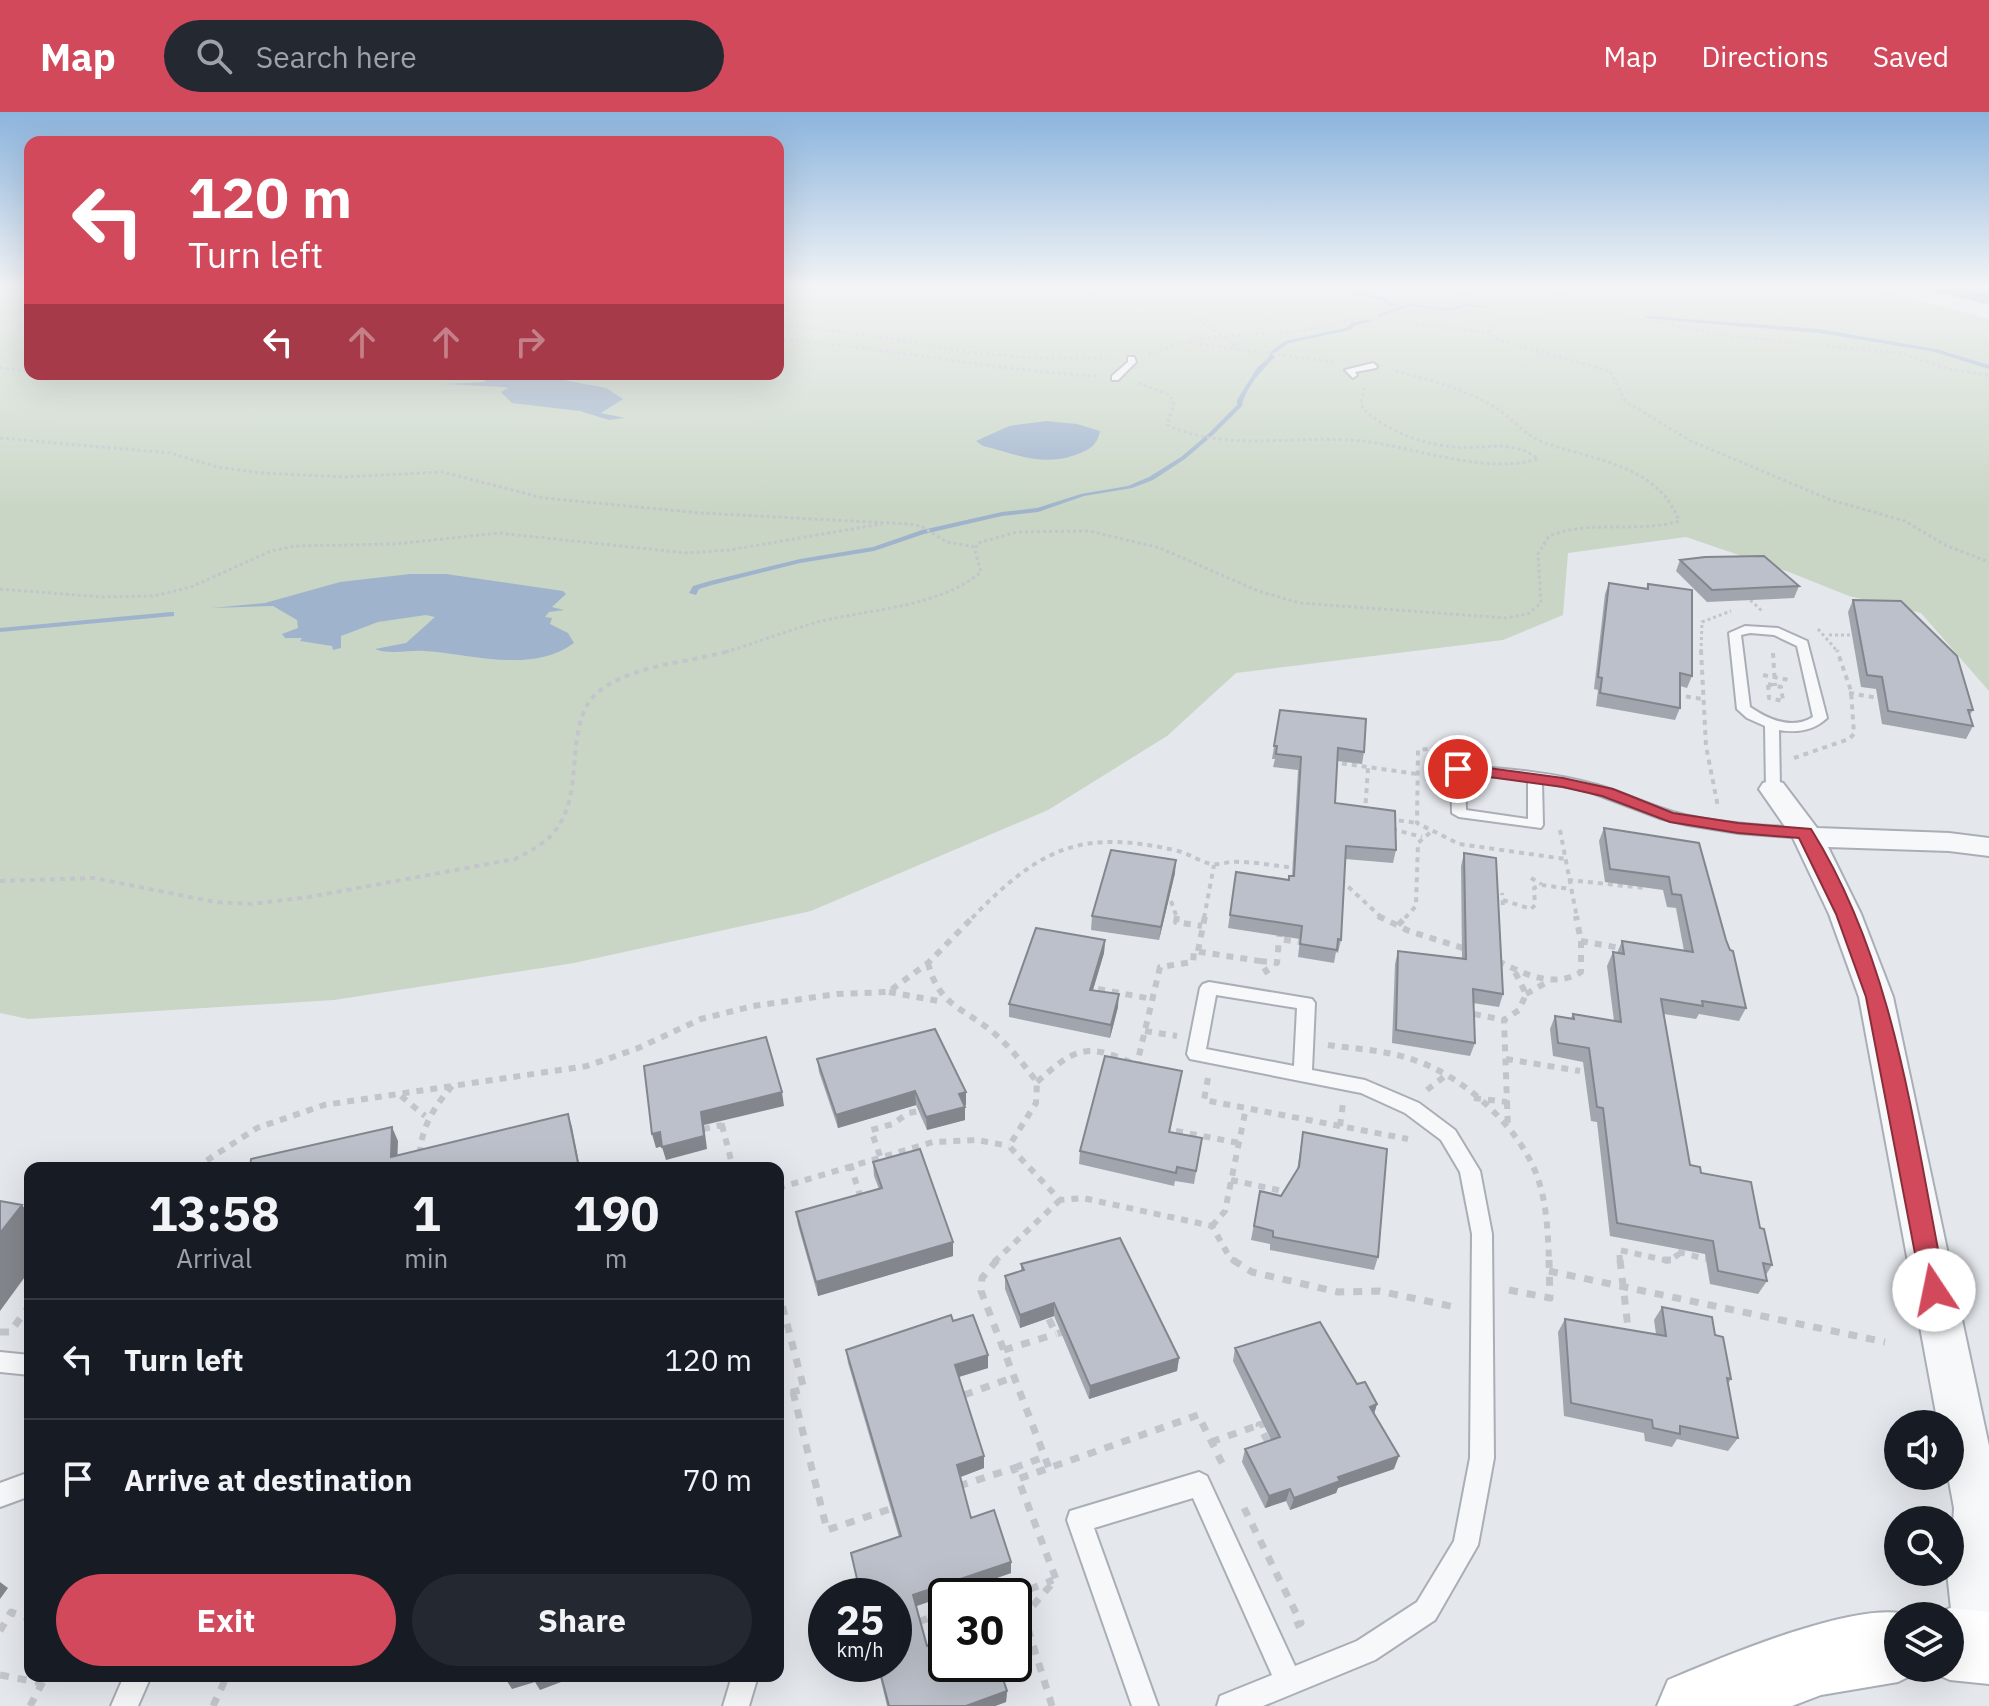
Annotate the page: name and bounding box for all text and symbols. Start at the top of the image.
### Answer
search box [164,20,724,92]
text: Map [40,32,116,81]
icon: search [192,34,236,78]
text: Search here [256,37,417,76]
text: Map [1603,38,1657,75]
text: Directions [1701,38,1829,75]
text: Saved [1873,38,1949,75]
text: 120 m [188,161,352,233]
icon: left [56,168,160,272]
text: Turn left [188,231,323,278]
icon: left [256,320,300,364]
icon: ahead [340,320,384,364]
icon: ahead [424,320,468,364]
icon: right [508,320,552,364]
pin [1424,735,1492,803]
icon: arrive [1436,747,1480,791]
text: 13:58 [149,1182,280,1244]
text: 1 [412,1182,441,1244]
text: 190 [573,1182,659,1244]
text: Arrival [176,1241,252,1275]
text: min [404,1241,448,1275]
text: m [605,1241,627,1275]
position arrow [1892,1248,1976,1332]
icon: left [56,1337,100,1381]
text: Turn left [124,1340,243,1379]
text: 120 m [665,1340,752,1379]
map controls [1884,1410,1964,1682]
button: sound [1884,1410,1964,1490]
icon: arrive [56,1457,100,1501]
text: Arrive at destination [124,1460,412,1499]
text: 70 m [683,1460,752,1499]
button: search [1884,1506,1964,1586]
button: Exit [56,1574,396,1666]
button: Share [412,1574,752,1666]
speed limit sign: 30 [928,1578,1032,1682]
text: 25 [836,1594,884,1646]
button: layers [1884,1602,1964,1682]
text: km/h [836,1636,884,1663]

